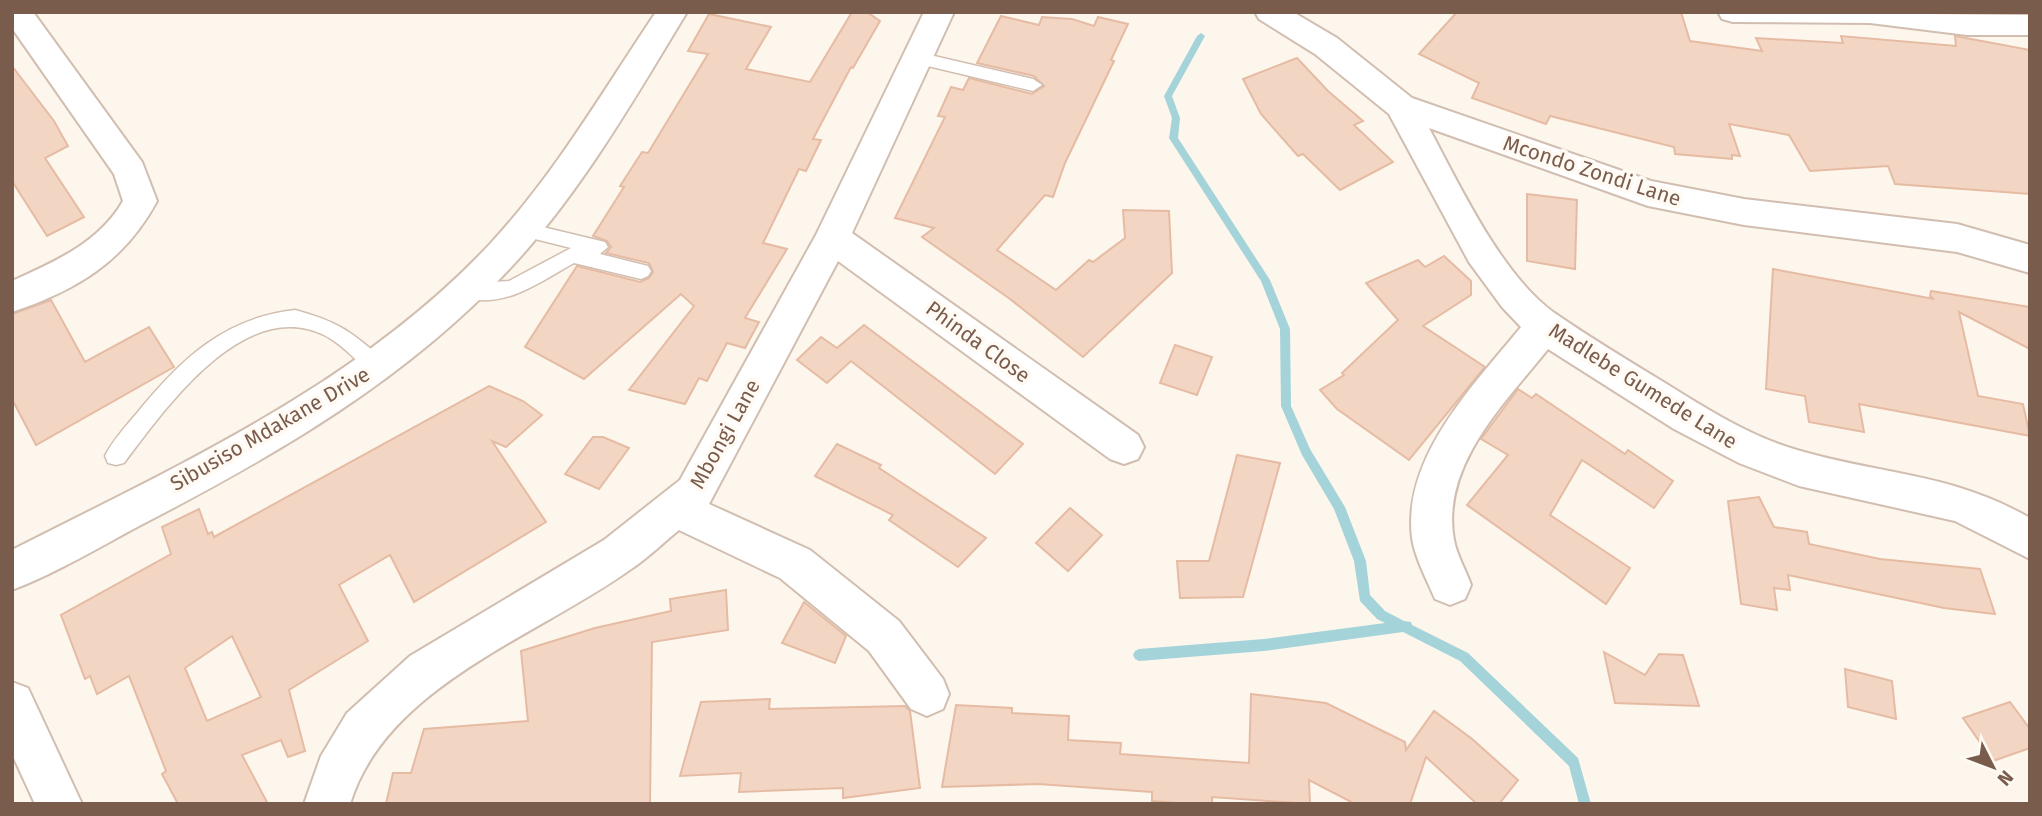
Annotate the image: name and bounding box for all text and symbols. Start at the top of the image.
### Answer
street label: Mcondo Zondi Lane [1500,130,1684,212]
street label: Phinda Close [921,295,1035,389]
street label: Madlebe Gumede Lane [1544,317,1742,455]
street label: Sibusiso Mdakane Drive [166,361,374,497]
street label: Mbongi Lane [684,375,766,493]
north arrow [1958,732,2028,802]
text: N [1992,766,2018,790]

